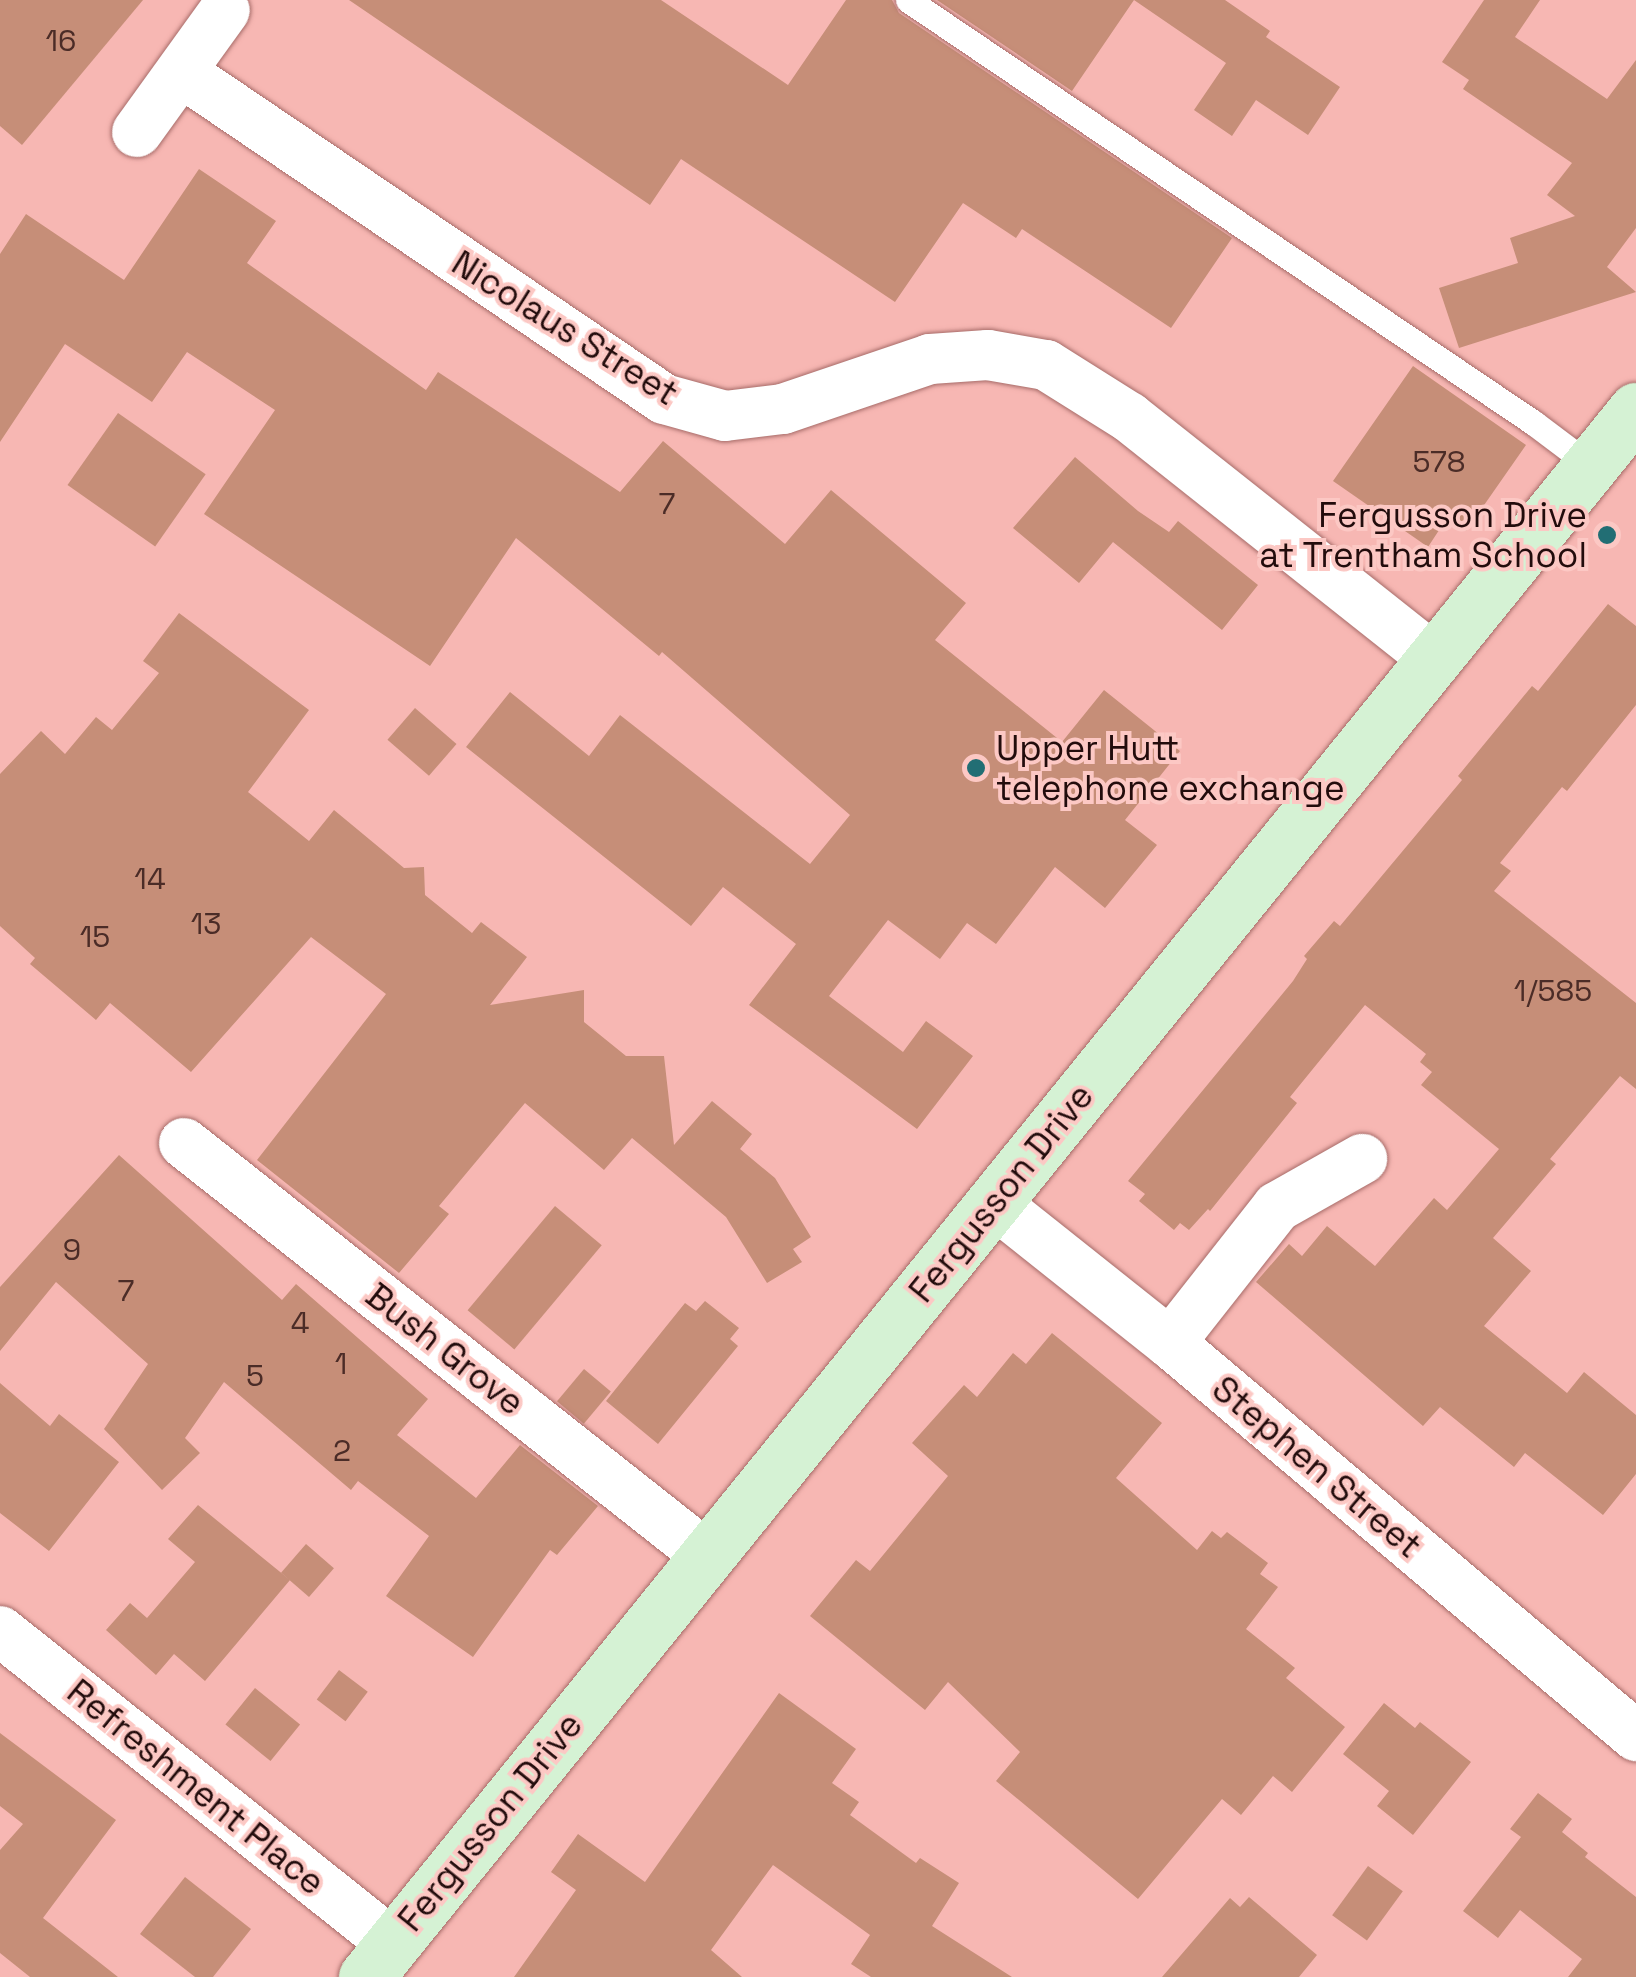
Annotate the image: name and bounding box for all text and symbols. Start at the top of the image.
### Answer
house number: 16 [46,23,76,59]
street label: Nicolaus Street [444,242,686,414]
house number: 578 [1412,444,1466,480]
house number: 7 [659,486,675,522]
place label: Fergusson Drive at Trentham School [1258,494,1587,576]
marker: Fergusson Drive at Trentham School [1596,524,1618,546]
place label: Upper Hutt telephone exchange [996,727,1345,809]
marker: Upper Hutt telephone exchange [965,757,987,779]
house number: 14 [134,861,166,897]
house number: 13 [191,906,221,942]
house number: 15 [80,919,110,955]
house number: 1/585 [1514,973,1592,1009]
street label: Fergusson Drive [900,1075,1102,1311]
house number: 9 [63,1232,81,1268]
house number: 7 [118,1273,134,1309]
street label: Bush Grove [358,1274,532,1424]
house number: 4 [291,1305,309,1341]
house number: 1 [335,1346,347,1382]
house number: 5 [246,1358,264,1394]
street label: Stephen Street [1204,1367,1430,1567]
house number: 2 [333,1433,351,1469]
street label: Refreshment Place [59,1670,333,1904]
street label: Fergusson Drive [389,1704,591,1940]

